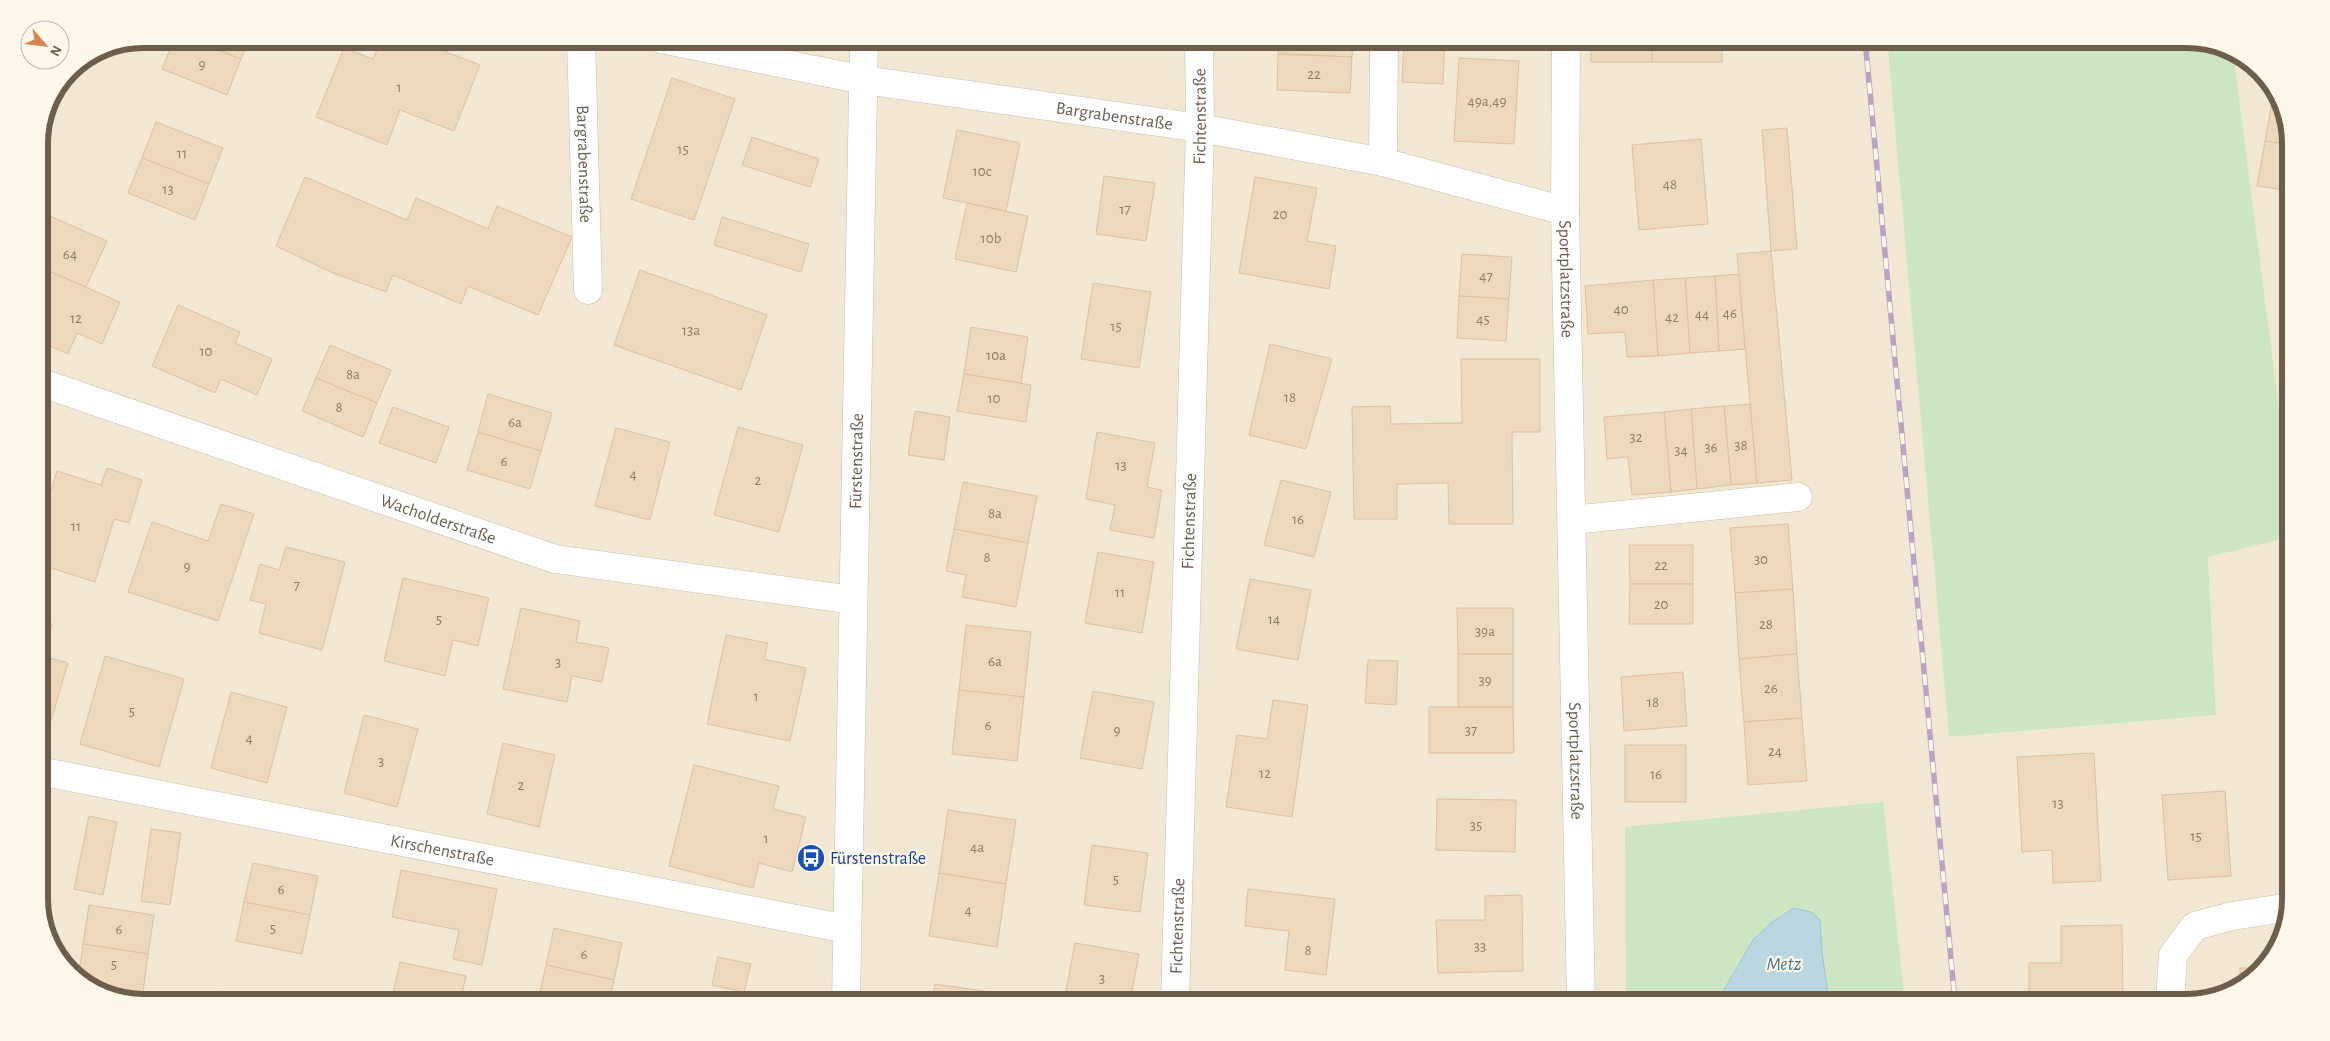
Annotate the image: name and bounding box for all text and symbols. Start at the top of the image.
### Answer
north arrow [20,20,70,70]
text: N [47,43,64,58]
house number: 9 [198,57,206,72]
house number: 22 [1307,67,1321,82]
street label: Fichtenstraße [1191,68,1210,165]
house number: 1 [396,80,402,95]
house number: 49a,49 [1468,94,1506,109]
street label: Bargrabenstraße [1055,100,1174,134]
street label: Bargrabenstraße [573,105,594,223]
house number: 15 [677,142,689,157]
house number: 11 [177,146,187,161]
house number: 10c [973,164,992,179]
house number: 48 [1663,177,1677,192]
house number: 13 [162,182,174,197]
house number: 17 [1119,202,1131,217]
house number: 20 [1273,207,1287,222]
street label: Sportplatzstraße [1555,220,1576,338]
house number: 10b [981,231,1002,246]
house number: 64 [63,247,77,262]
house number: 47 [1479,269,1493,284]
house number: 40 [1613,302,1629,317]
house number: 46 [1723,306,1737,321]
house number: 44 [1695,307,1709,322]
house number: 42 [1665,310,1679,325]
house number: 12 [70,311,82,326]
house number: 45 [1476,312,1490,327]
house number: 15 [1110,319,1122,334]
house number: 13a [682,323,700,338]
house number: 10 [199,344,213,359]
house number: 10a [986,348,1006,363]
house number: 8a [346,367,360,382]
house number: 18 [1284,390,1296,405]
house number: 10 [987,391,1001,406]
house number: 8 [335,400,343,415]
street label: Fürstenstraße [847,413,867,509]
house number: 6a [508,415,522,430]
house number: 32 [1629,430,1643,445]
house number: 38 [1734,438,1748,453]
house number: 36 [1704,440,1718,455]
house number: 34 [1674,443,1688,458]
house number: 6 [500,454,508,469]
house number: 13 [1115,458,1127,473]
house number: 4 [629,467,637,482]
house number: 2 [755,473,762,488]
street label: Fichtenstraße [1179,473,1200,570]
street label: Wacholderstraße [378,492,498,548]
house number: 8a [988,506,1002,521]
house number: 16 [1292,512,1304,527]
house number: 11 [71,519,81,534]
house number: 8 [983,550,991,565]
house number: 30 [1754,552,1768,567]
house number: 22 [1654,558,1668,573]
house number: 9 [183,559,191,574]
house number: 7 [294,578,300,593]
house number: 11 [1115,585,1125,600]
house number: 20 [1654,597,1668,612]
house number: 5 [436,612,442,627]
house number: 14 [1268,612,1280,627]
house number: 28 [1759,617,1773,632]
house number: 39a [1475,624,1495,639]
house number: 6a [988,654,1002,669]
house number: 3 [555,655,561,670]
house number: 39 [1478,673,1492,688]
house number: 26 [1764,681,1778,696]
house number: 1 [753,689,759,704]
house number: 18 [1647,695,1659,710]
street label: Sportplatzstraße [1565,702,1585,820]
house number: 5 [129,704,135,719]
house number: 6 [984,718,992,733]
house number: 9 [1113,723,1121,738]
house number: 37 [1465,723,1477,738]
house number: 4 [245,731,253,746]
house number: 24 [1768,744,1782,759]
house number: 3 [378,754,384,769]
house number: 12 [1259,766,1271,781]
house number: 16 [1650,767,1662,782]
house number: 2 [518,778,525,793]
house number: 13 [2052,796,2064,811]
house number: 35 [1470,818,1482,833]
house number: 15 [2190,829,2202,844]
house number: 1 [763,831,769,846]
street label: Kirschenstraße [389,832,496,870]
house number: 4a [970,840,984,855]
bus stop icon: Fürstenstraße [796,843,826,873]
place label: Fürstenstraße [830,850,926,868]
house number: 5 [1113,872,1119,887]
street label: Fichtenstraße [1168,878,1189,974]
house number: 6 [277,882,285,897]
house number: 4 [964,903,972,918]
house number: 5 [270,921,276,936]
house number: 6 [115,922,123,937]
house number: 33 [1474,939,1486,954]
house number: 8 [1304,943,1312,958]
house number: 6 [580,947,588,962]
water label: Metz [1766,955,1802,974]
house number: 5 [111,957,117,972]
house number: 3 [1099,971,1105,986]

